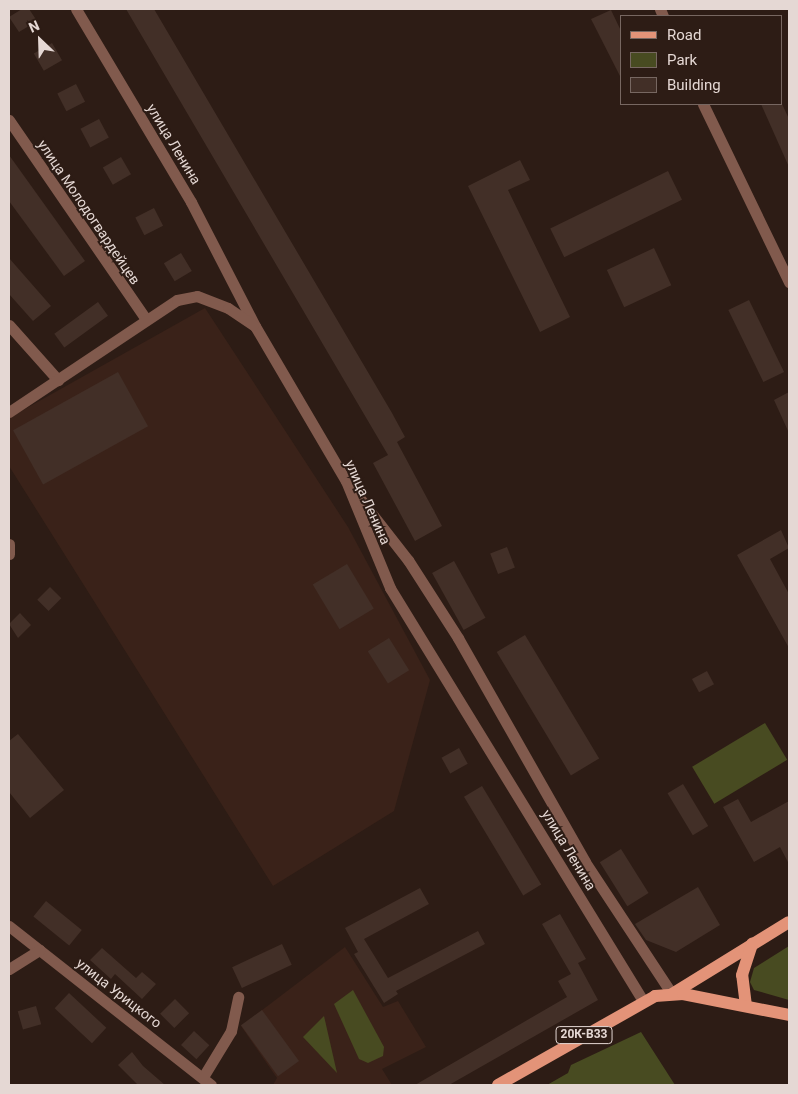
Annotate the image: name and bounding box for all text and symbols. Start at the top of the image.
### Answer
north arrow [15,15,65,65]
legend [620,15,783,105]
text: N [26,17,42,36]
text: Road [667,26,701,44]
text: Park [667,51,697,69]
text: Building [667,76,721,94]
street label: улица Ленина [143,101,205,187]
street label: улица Молодогвардейцев [34,136,144,288]
street label: улица Ленина [342,457,394,547]
street label: улица Ленина [538,807,600,893]
street label: улица Урицкого [73,955,165,1031]
road number: 20К-В33 [555,1026,613,1044]

